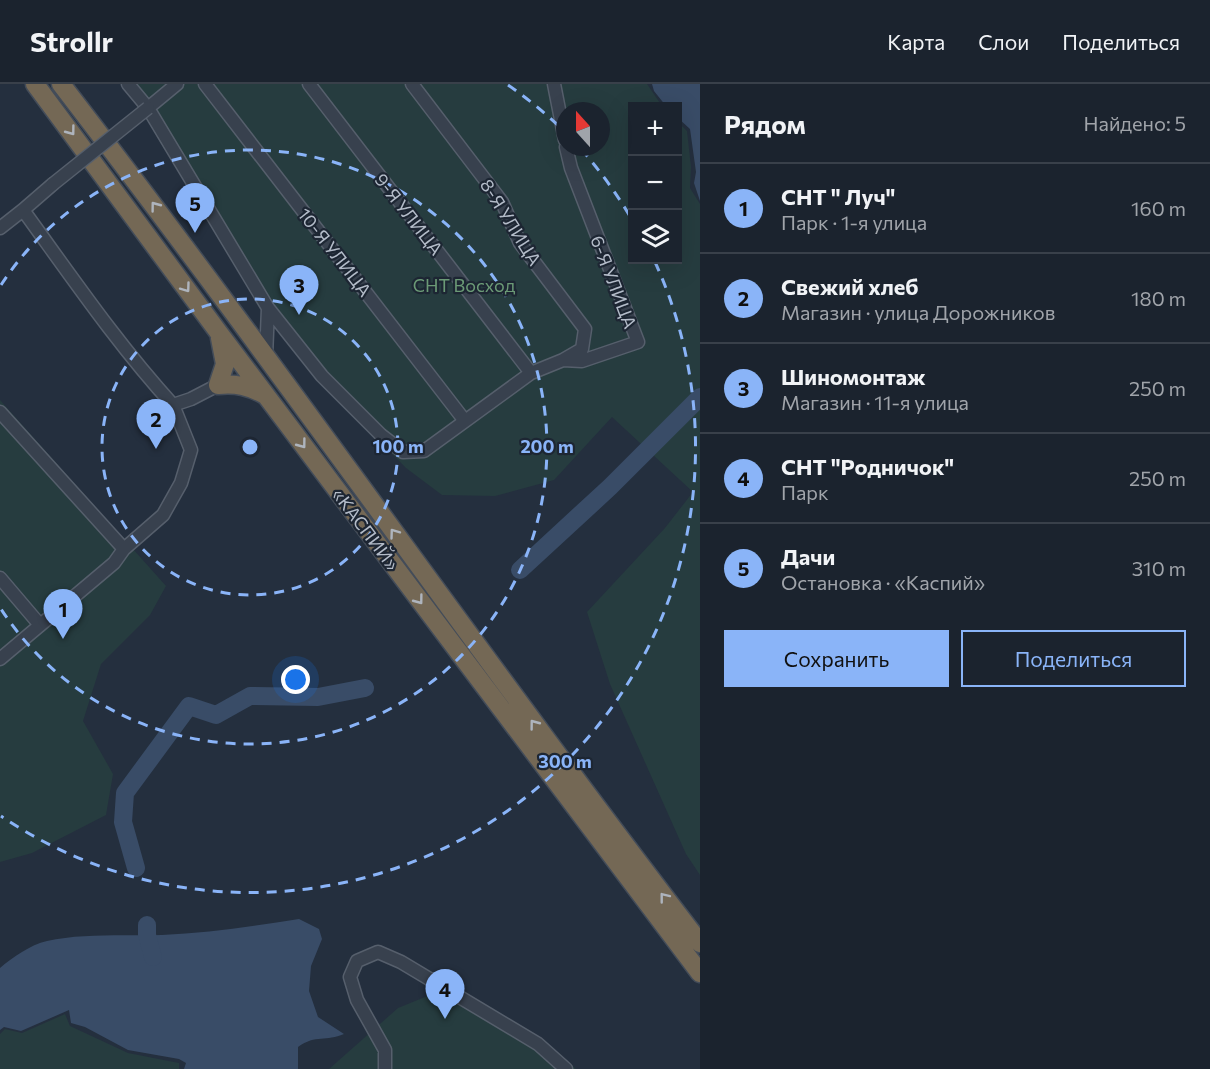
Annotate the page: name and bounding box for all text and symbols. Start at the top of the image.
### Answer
text: Strollr [30,24,113,58]
text: Карта [887,29,945,54]
text: Слои [978,29,1029,54]
text: Поделиться [1062,29,1180,54]
north arrow [556,102,610,156]
map controls [628,102,682,264]
button: + [628,102,682,156]
text: Рядом [724,108,806,139]
text: Найдено: 5 [1084,111,1186,135]
one-way arrow [63,124,74,135]
button: − [628,156,682,210]
street label: 9-Я УЛИЦА [370,169,448,259]
street label: 8-Я УЛИЦА [476,175,546,269]
text: СНТ " Луч" [781,183,895,210]
pin: 5 [176,184,214,233]
text: 1 [739,196,748,220]
text: 160 m [1131,196,1186,220]
one-way arrow [151,202,162,213]
street label: 10-Я УЛИЦА [294,203,376,301]
button: layers [628,210,682,264]
text: Парк · 1-я улица [781,210,927,234]
street label: 6-Я УЛИЦА [586,232,642,332]
pin: 3 [280,266,318,315]
text: Свежий хлеб [781,273,919,300]
park label: СНТ Восход [413,274,516,296]
one-way arrow [179,281,190,292]
text: 2 [738,286,749,310]
text: 180 m [1131,286,1186,310]
text: Магазин · улица Дорожников [781,300,1055,324]
text: Шиномонтаж [781,363,926,390]
text: 3 [738,376,749,400]
text: 250 m [1129,376,1186,400]
text: Магазин · 11-я улица [781,390,969,414]
pin: 2 [136,400,176,449]
text: 100 m [372,435,424,457]
text: 200 m [520,435,574,457]
centre of rings [240,437,260,457]
one-way arrow [295,438,306,449]
text: СНТ "Родничок" [781,453,954,480]
text: 4 [737,466,750,490]
text: 250 m [1129,466,1186,490]
text: Парк [781,480,829,504]
street label: «КАСПИЙ» [328,484,404,574]
one-way arrow [390,529,401,540]
text: Дачи [781,543,835,570]
text: 5 [738,556,749,580]
text: 310 m [1132,556,1186,580]
text: Остановка · «Каспий» [781,570,985,594]
pin: 1 [44,590,82,639]
one-way arrow [412,594,423,605]
button: Сохранить [724,630,949,687]
button: Поделиться [961,630,1186,687]
your location [281,665,310,694]
one-way arrow [530,720,541,731]
text: 300 m [538,750,592,772]
one-way arrow [661,892,672,903]
pin: 4 [426,970,464,1019]

